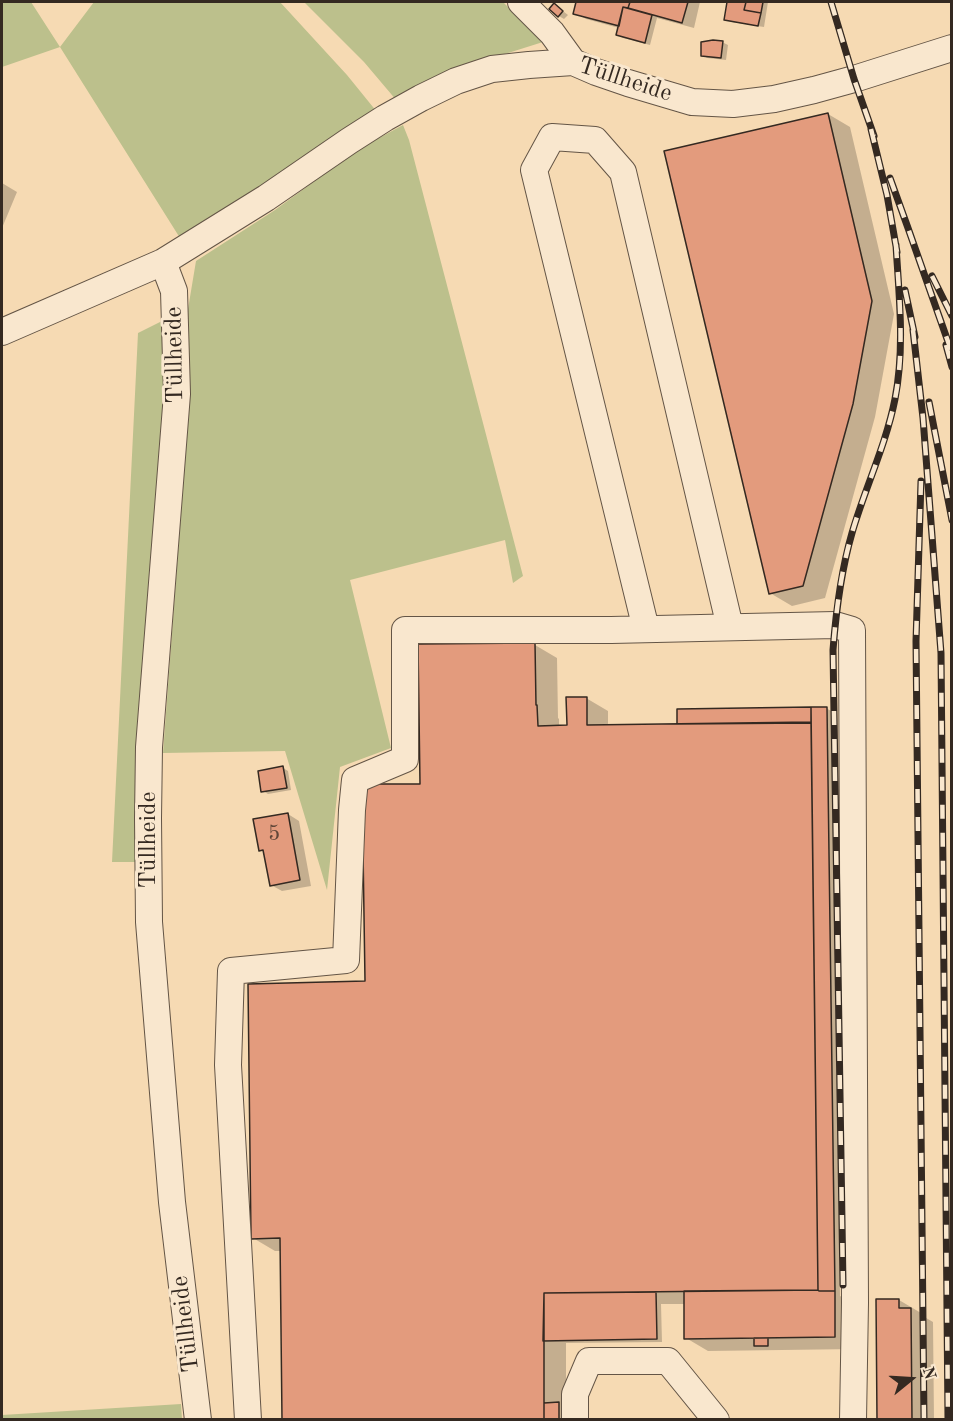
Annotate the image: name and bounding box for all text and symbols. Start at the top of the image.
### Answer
street label: Tüllheide [574,51,676,109]
street label: Tüllheide [160,306,190,404]
street label: Tüllheide [135,791,163,889]
house number: 5 [268,821,280,847]
street label: Tüllheide [166,1274,206,1374]
north arrow [881,1349,941,1409]
text: N [919,1365,938,1382]

